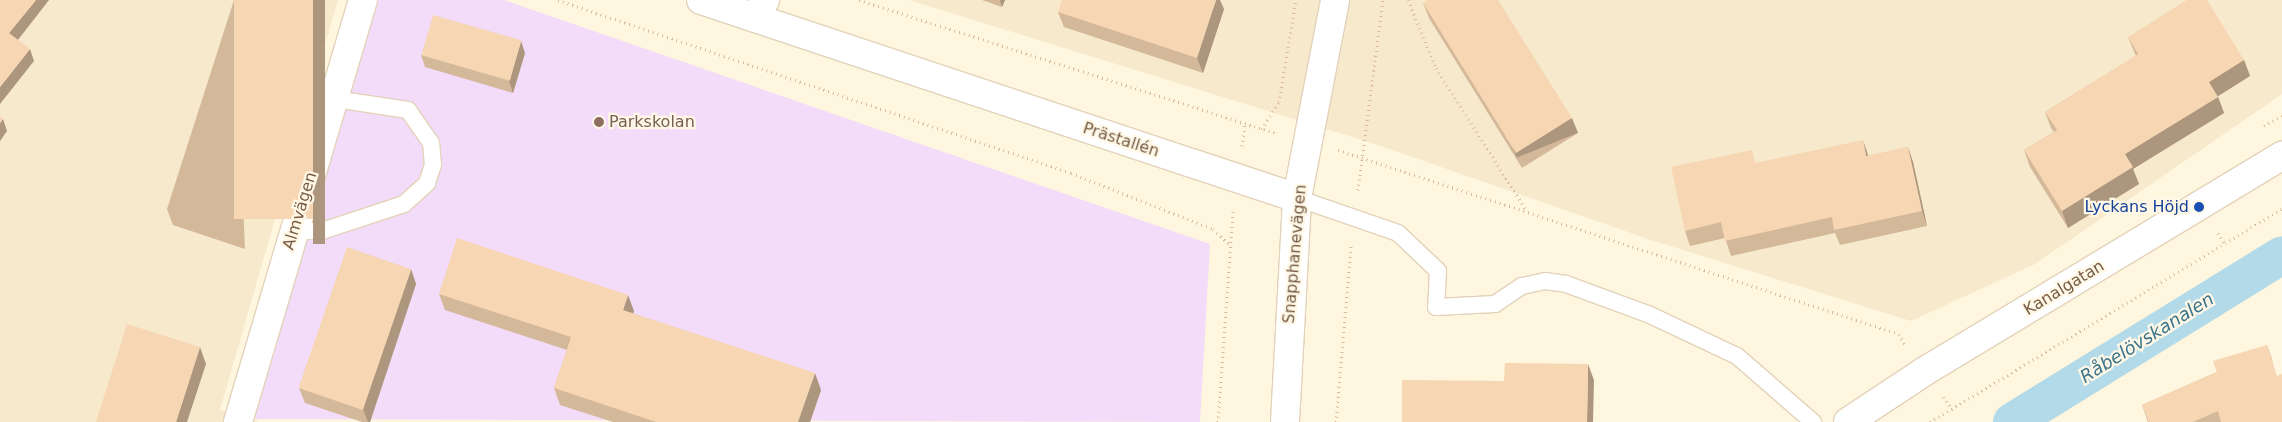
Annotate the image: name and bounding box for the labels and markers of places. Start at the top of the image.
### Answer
place label: Parkskolan [609,112,695,132]
marker: Parkskolan [593,116,605,128]
place label: Lyckans Höjd [2085,197,2189,217]
marker: Lyckans Höjd [2193,201,2205,213]

